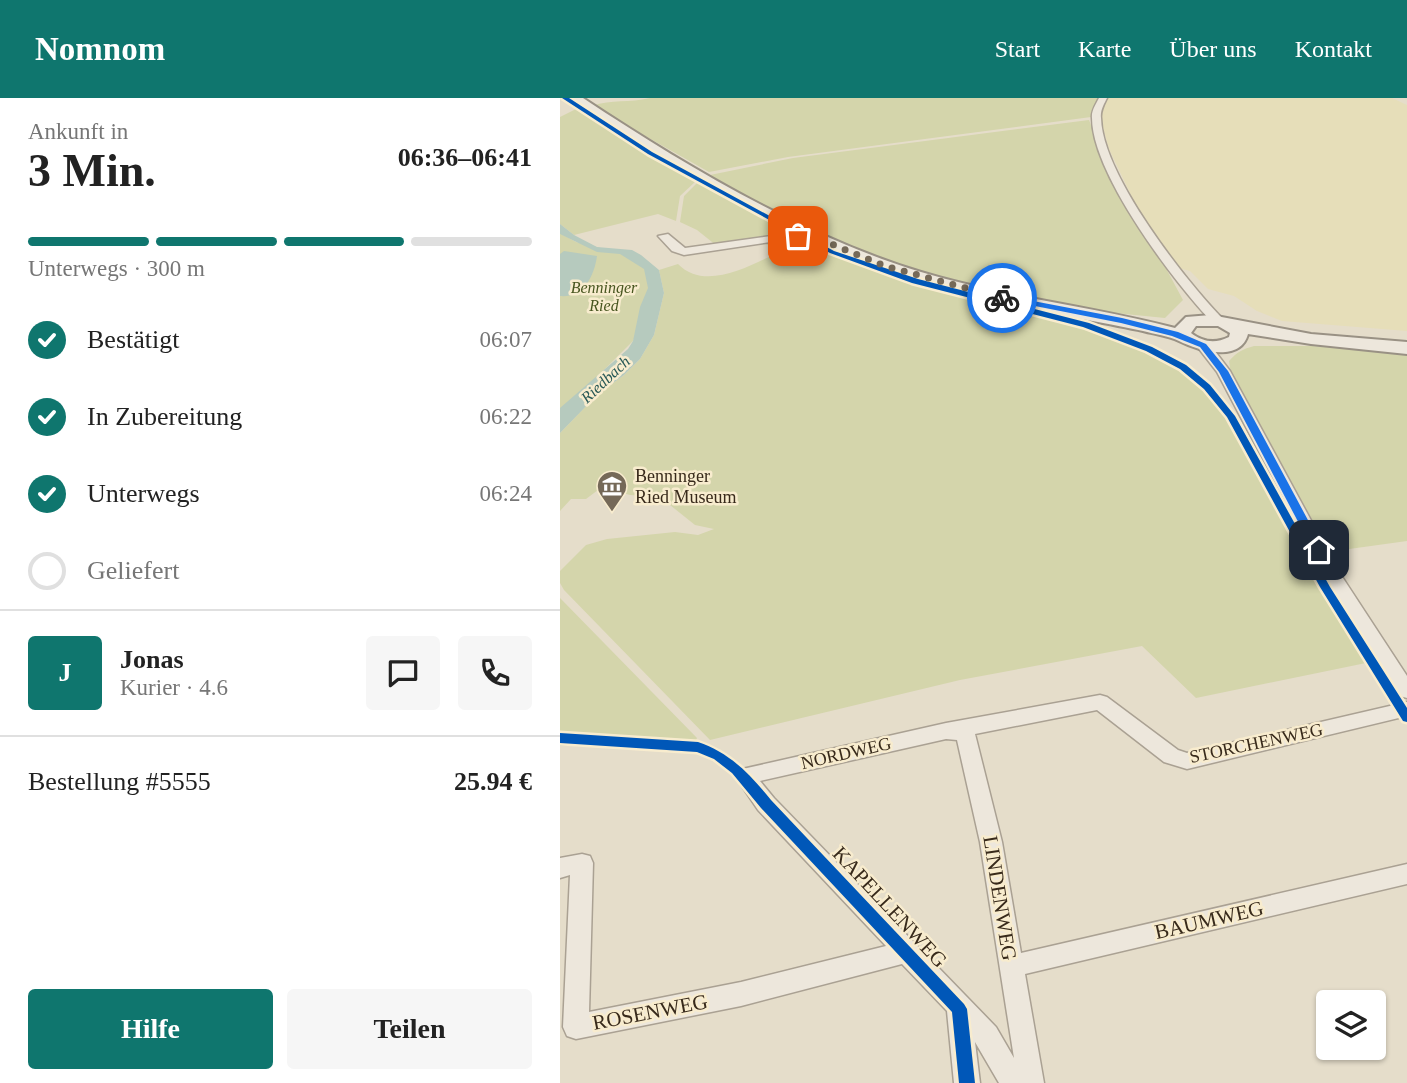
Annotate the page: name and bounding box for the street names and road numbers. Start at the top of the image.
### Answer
street label: STORCHENWEG [1188,719,1324,767]
street label: NORDWEG [799,733,893,773]
street label: LINDENWEG [978,834,1022,962]
street label: KAPELLENWEG [828,842,952,972]
street label: BAUMWEG [1152,896,1266,944]
street label: ROSENWEG [590,989,710,1035]

